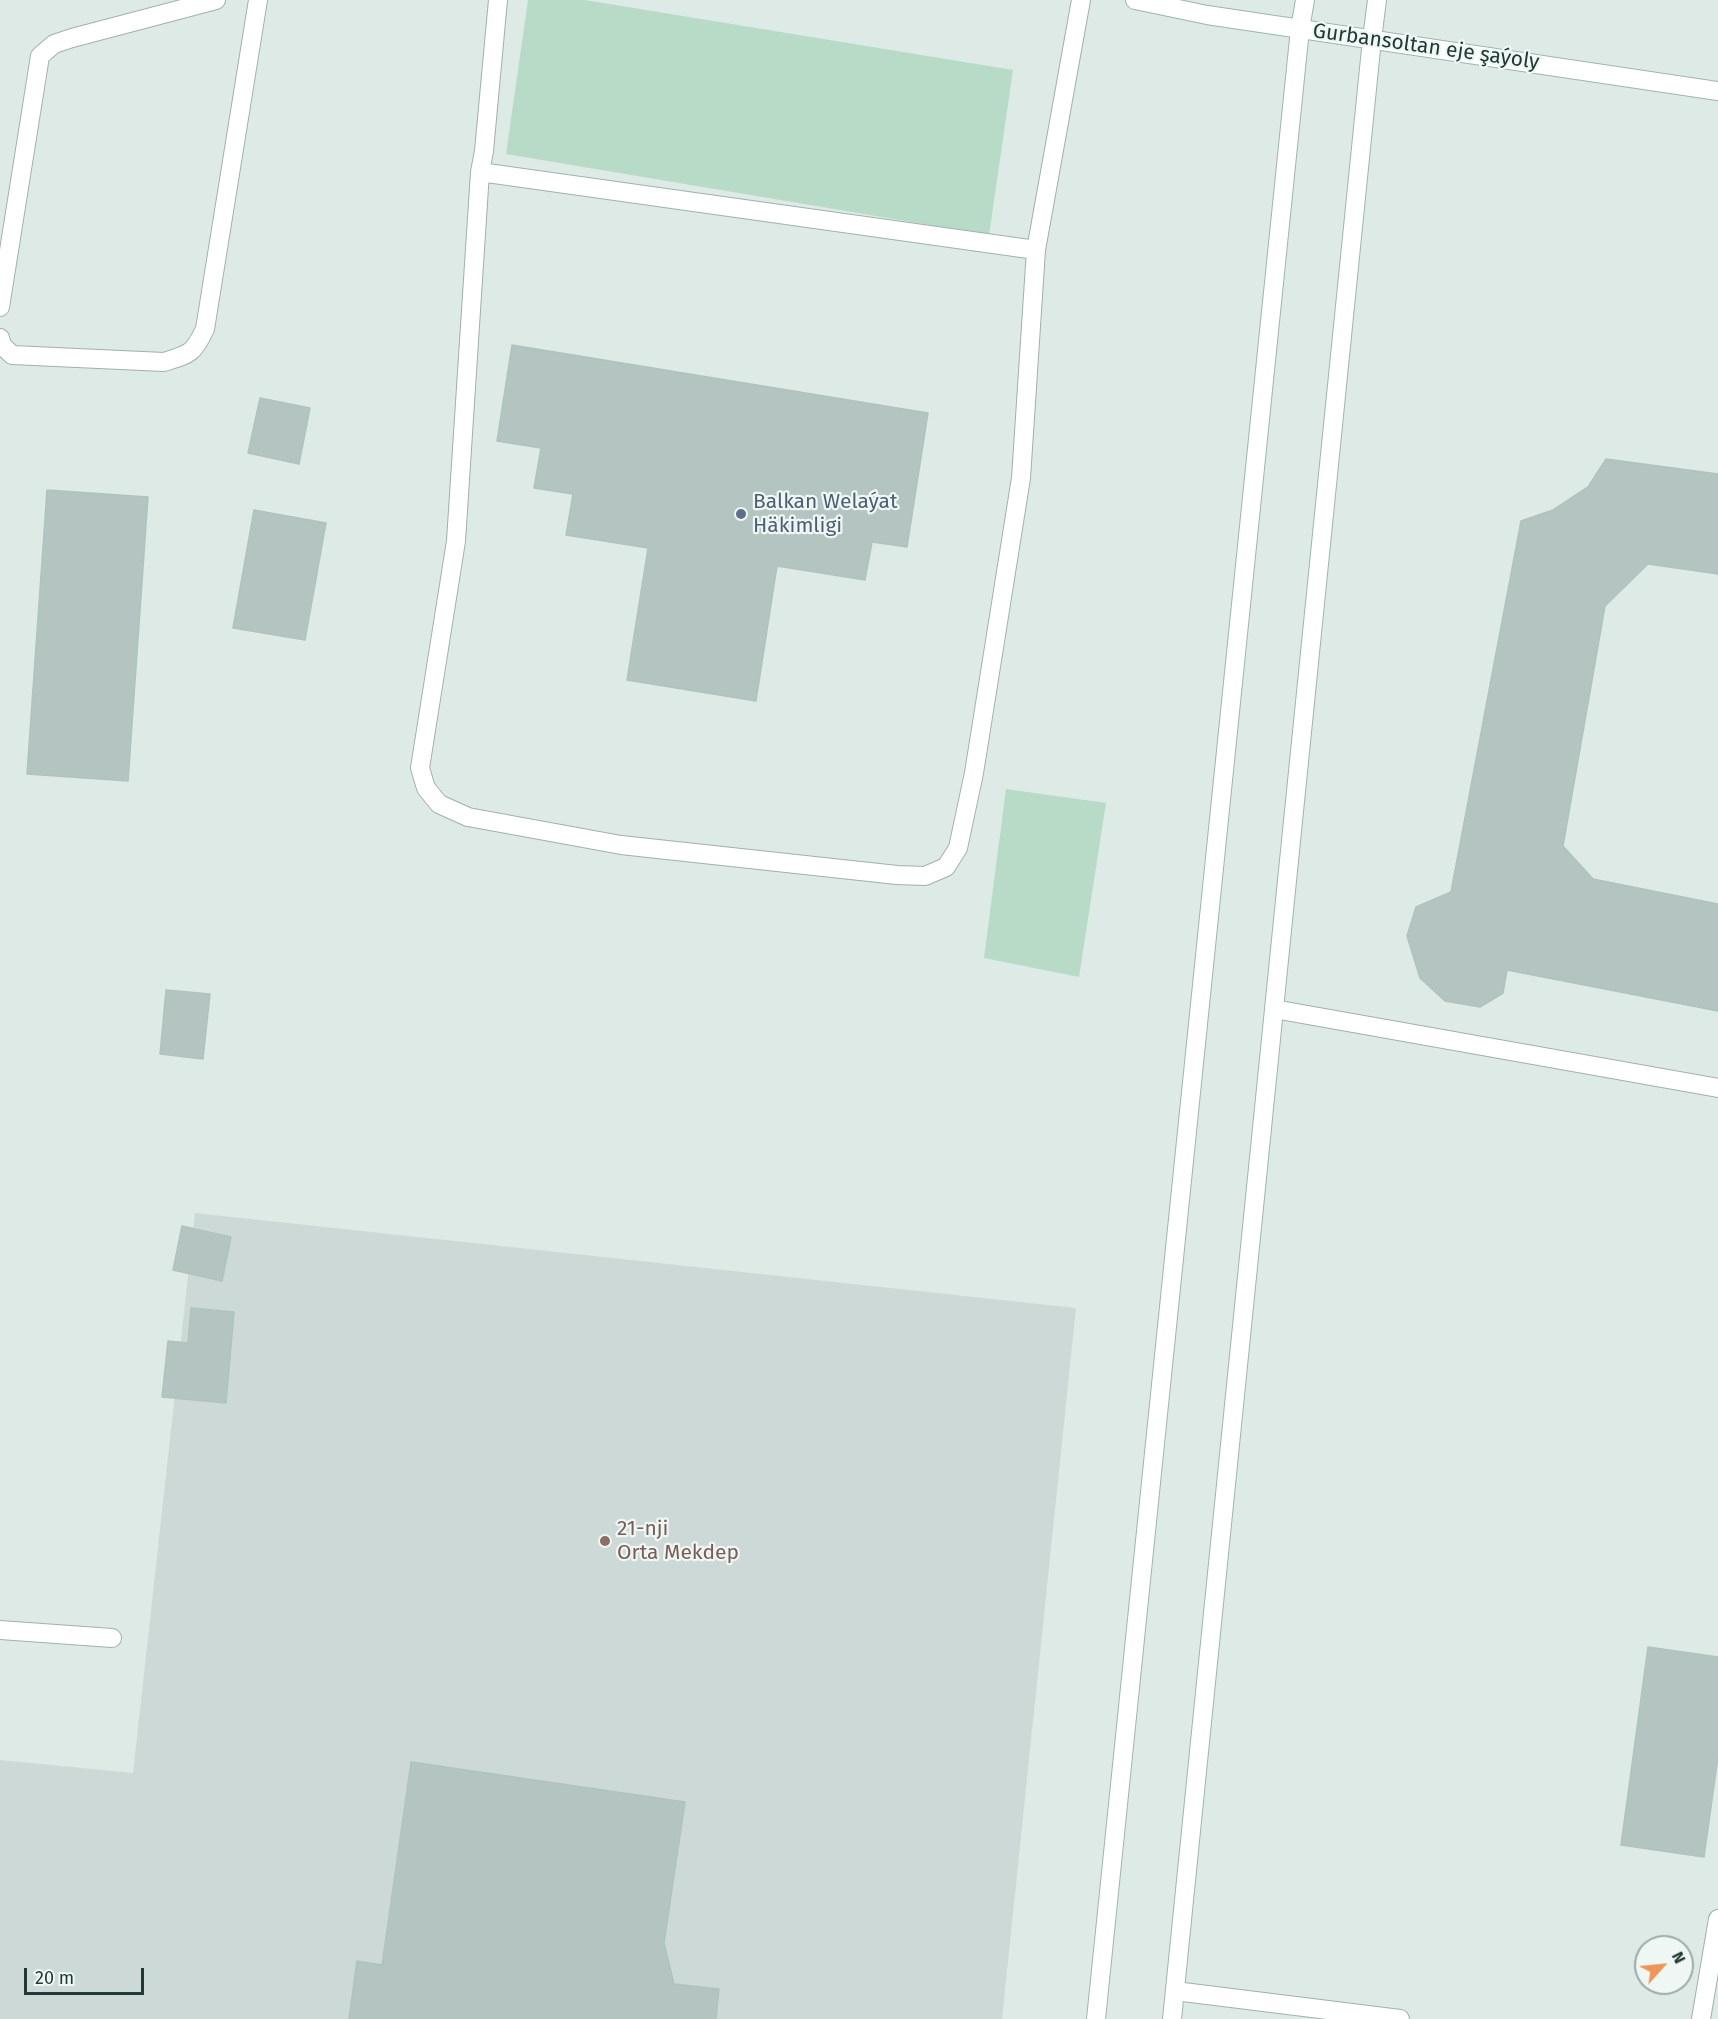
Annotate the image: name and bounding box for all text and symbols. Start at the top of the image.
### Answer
street label: Gurbansoltan eje şaýoly [1311,19,1541,75]
place label: Balkan Welaýat Häkimligi [753,489,898,539]
marker: Balkan Welaýat Häkimligi [734,507,748,521]
place label: 21-nji Orta Mekdep [617,1516,739,1566]
marker: 21-nji Orta Mekdep [598,1534,612,1548]
north arrow [1634,1935,1694,1995]
text: N [1668,1948,1690,1967]
scale bar [27,1956,147,1994]
text: 20 m [35,1967,74,1989]

